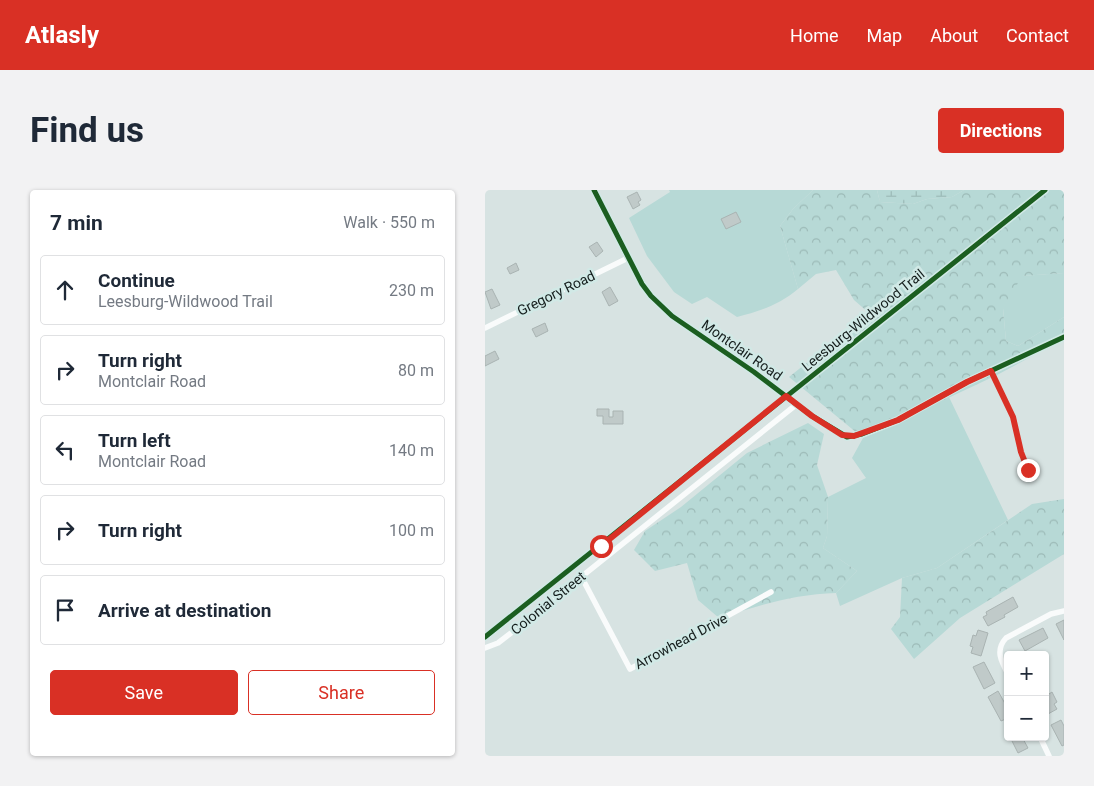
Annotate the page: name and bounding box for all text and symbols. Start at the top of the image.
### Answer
text: Atlasly [25,21,99,49]
text: Home [790,25,839,46]
text: Map [867,25,902,46]
text: About [930,25,978,46]
text: Contact [1006,25,1069,46]
button: Directions [938,108,1064,153]
text: Find us [30,110,144,151]
text: 7 min [50,211,103,235]
text: Walk · 550 m [343,213,435,232]
street label: Leesburg-Wildwood Trail [799,266,927,374]
street label: Gregory Road [515,267,597,319]
text: Continue [98,269,175,292]
icon: ahead [51,276,79,304]
text: 230 m [389,281,434,300]
text: Leesburg-Wildwood Trail [98,292,273,311]
street label: Montclair Road [699,316,785,384]
text: Turn right [98,349,182,372]
icon: right [51,356,79,384]
text: 80 m [398,361,434,380]
text: Montclair Road [98,372,206,391]
text: Turn left [98,429,171,452]
icon: left [51,436,79,464]
text: 140 m [389,441,434,460]
text: Montclair Road [98,452,206,471]
route end [1017,459,1040,482]
icon: right [51,516,79,544]
text: Turn right [98,519,182,542]
text: 100 m [389,521,434,540]
route start [590,535,613,558]
street label: Colonial Street [508,568,589,638]
icon: arrive [51,596,79,624]
text: Arrive at destination [98,599,271,622]
street label: Arrowhead Drive [632,610,730,672]
map controls [1004,651,1049,741]
button: + [1004,651,1049,696]
button: Save [50,670,238,715]
button: Share [248,670,435,715]
button: − [1004,696,1049,741]

